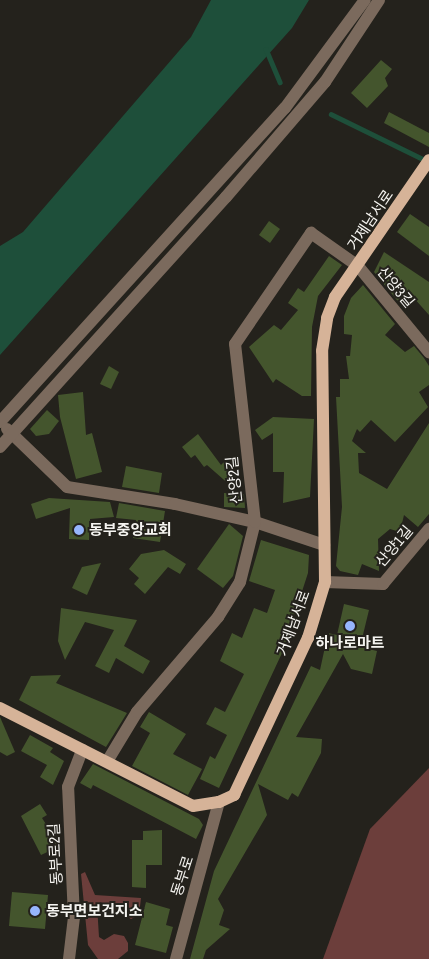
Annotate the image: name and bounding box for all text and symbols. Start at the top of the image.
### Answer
street label: 거제남서로 [343,186,397,254]
street label: 산양3길 [374,263,418,311]
street label: 산양2길 [223,455,245,505]
place label: 동부중앙교회 [89,521,172,539]
street label: 산양1길 [372,522,416,570]
marker: 동부중앙교회 [73,524,85,536]
street label: 거제남서로 [273,588,313,658]
marker: 하나로마트 [344,620,356,632]
place label: 하나로마트 [316,634,384,652]
street label: 동부로2길 [44,823,66,885]
street label: 동부로 [167,854,197,898]
place label: 동부면보건지소 [46,902,143,920]
marker: 동부면보건지소 [28,904,42,918]

